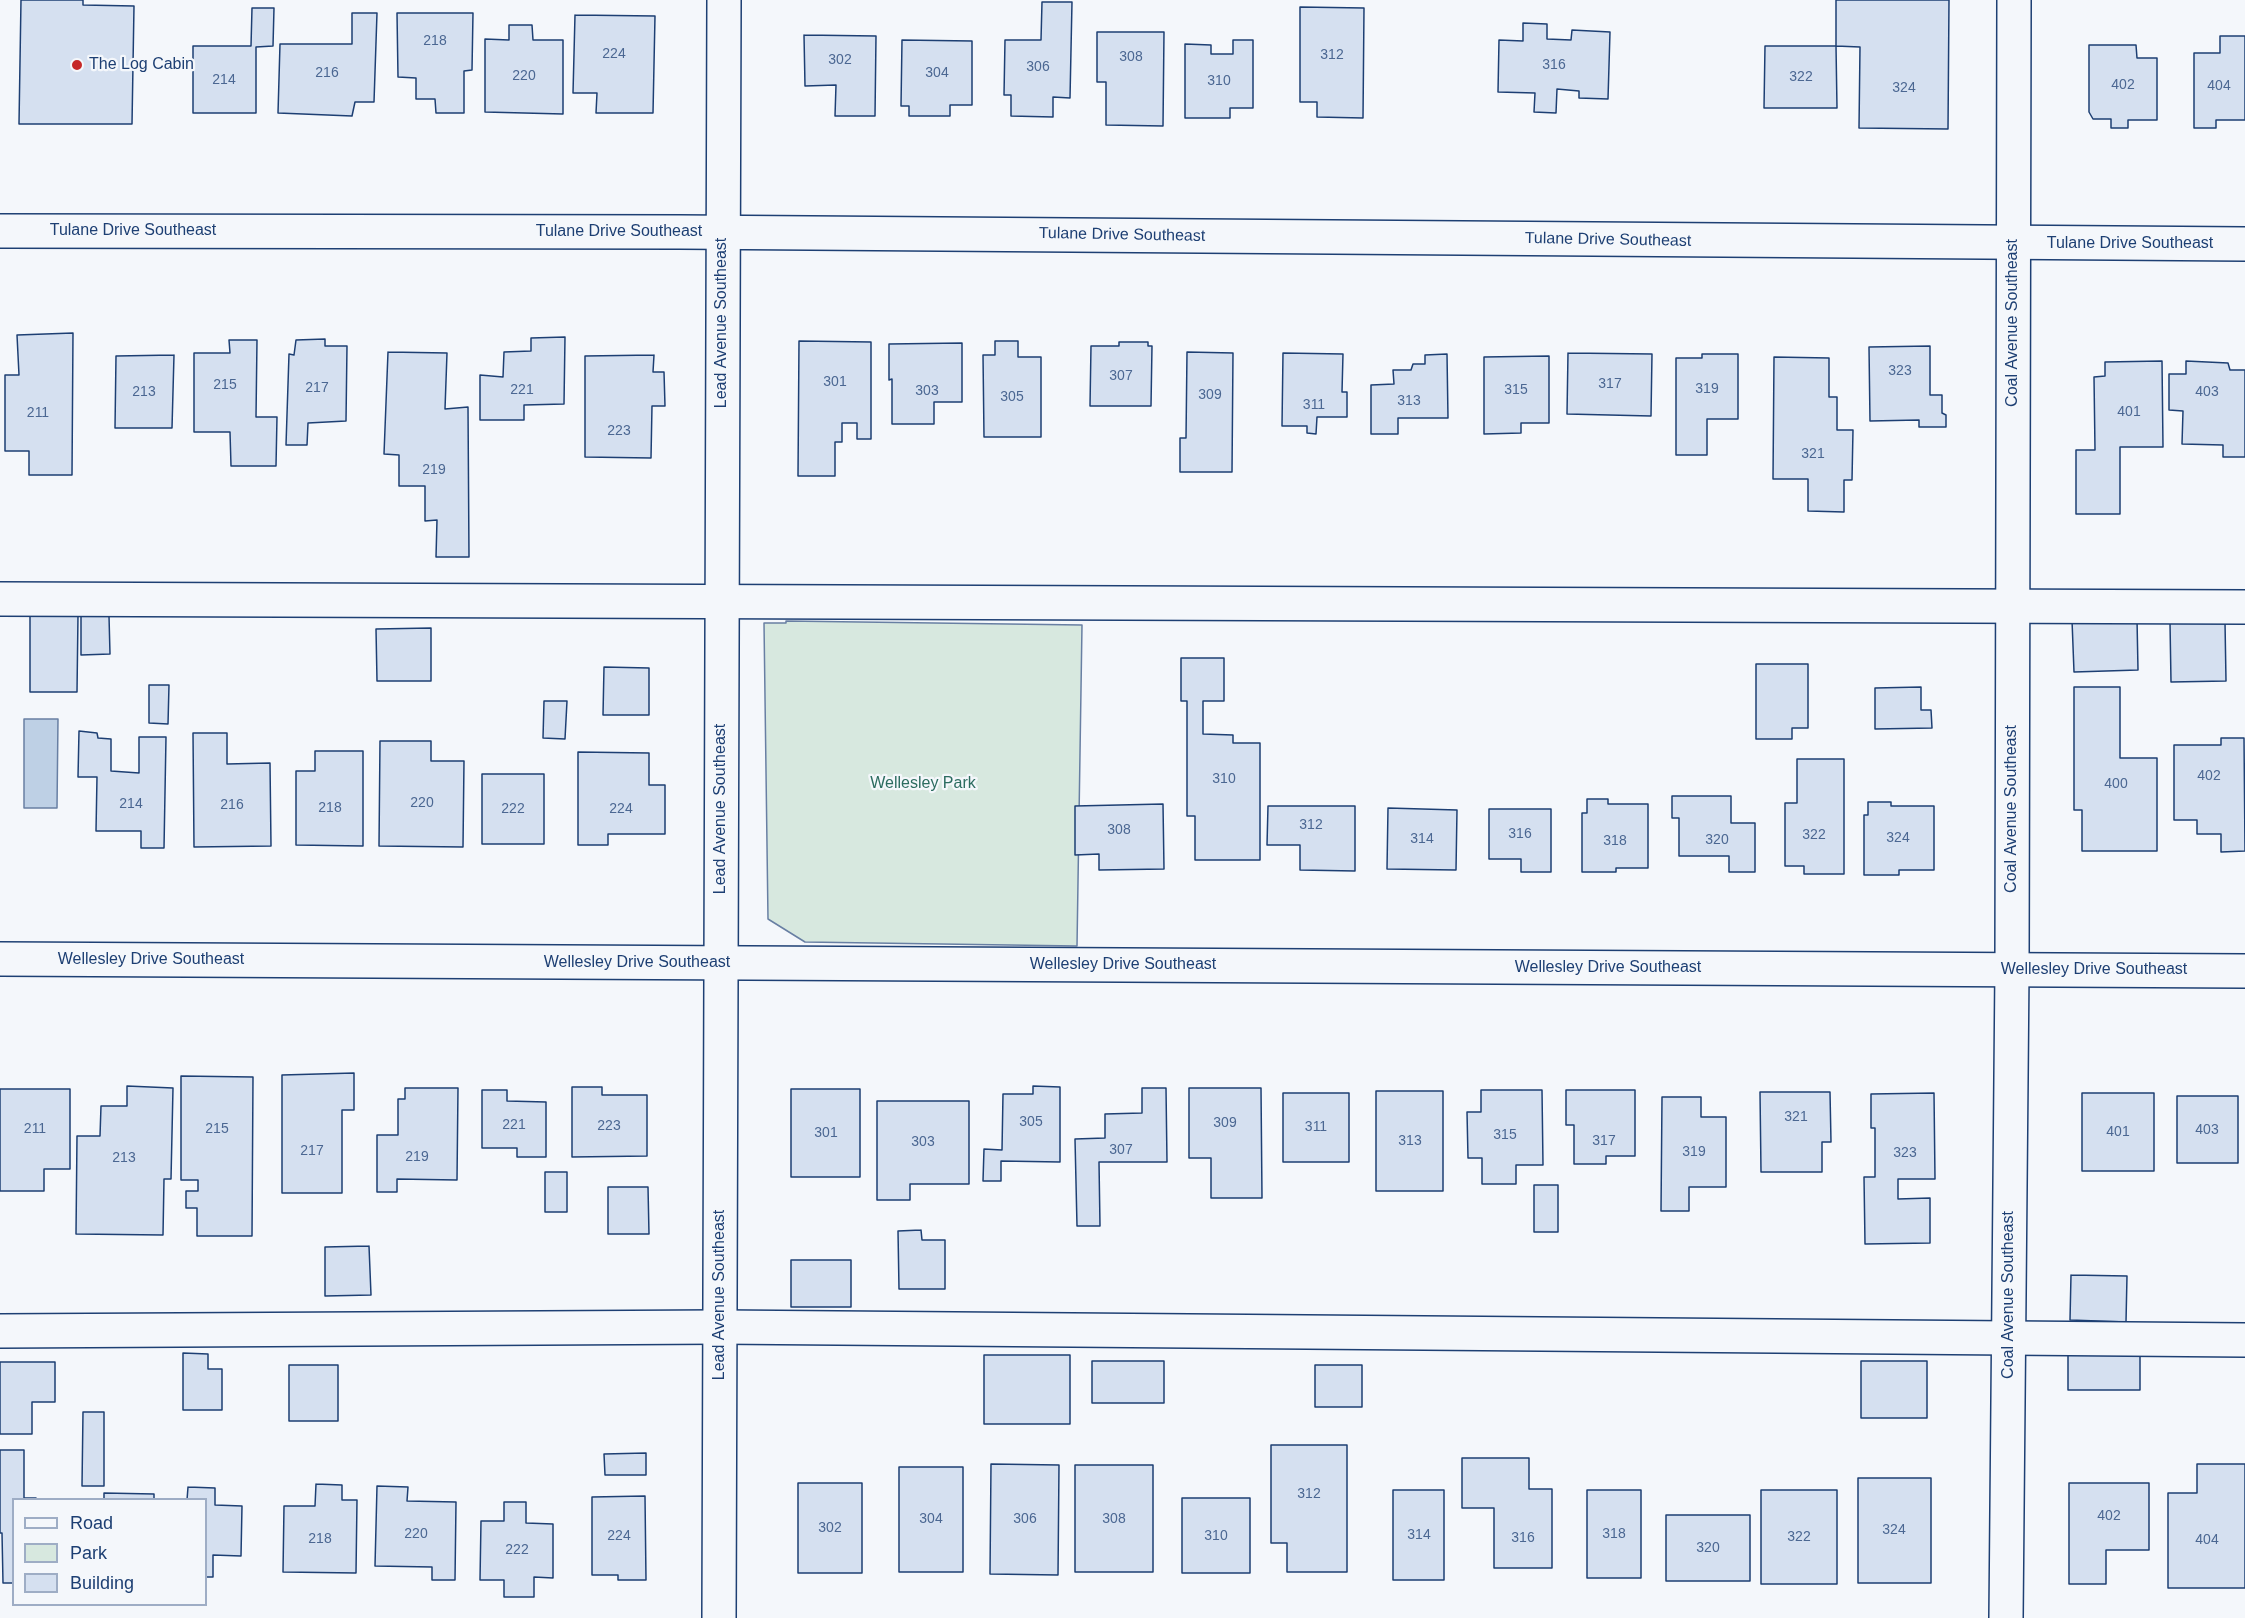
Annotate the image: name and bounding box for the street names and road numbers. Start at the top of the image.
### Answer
street label: Tulane Drive Southeast [50,221,216,241]
street label: Tulane Drive Southeast [536,222,702,242]
street label: Tulane Drive Southeast [1039,224,1205,246]
street label: Tulane Drive Southeast [1525,229,1691,251]
street label: Tulane Drive Southeast [2047,234,2213,254]
street label: Lead Avenue Southeast [712,238,732,408]
street label: Coal Avenue Southeast [2003,239,2023,407]
street label: Lead Avenue Southeast [711,724,731,894]
street label: Coal Avenue Southeast [2002,725,2022,893]
street label: Wellesley Drive Southeast [58,950,244,970]
street label: Wellesley Drive Southeast [544,953,730,973]
street label: Wellesley Drive Southeast [1030,955,1216,975]
street label: Wellesley Drive Southeast [1515,958,1701,978]
street label: Wellesley Drive Southeast [2001,960,2187,980]
street label: Lead Avenue Southeast [710,1210,730,1380]
street label: Coal Avenue Southeast [1999,1211,2019,1379]

